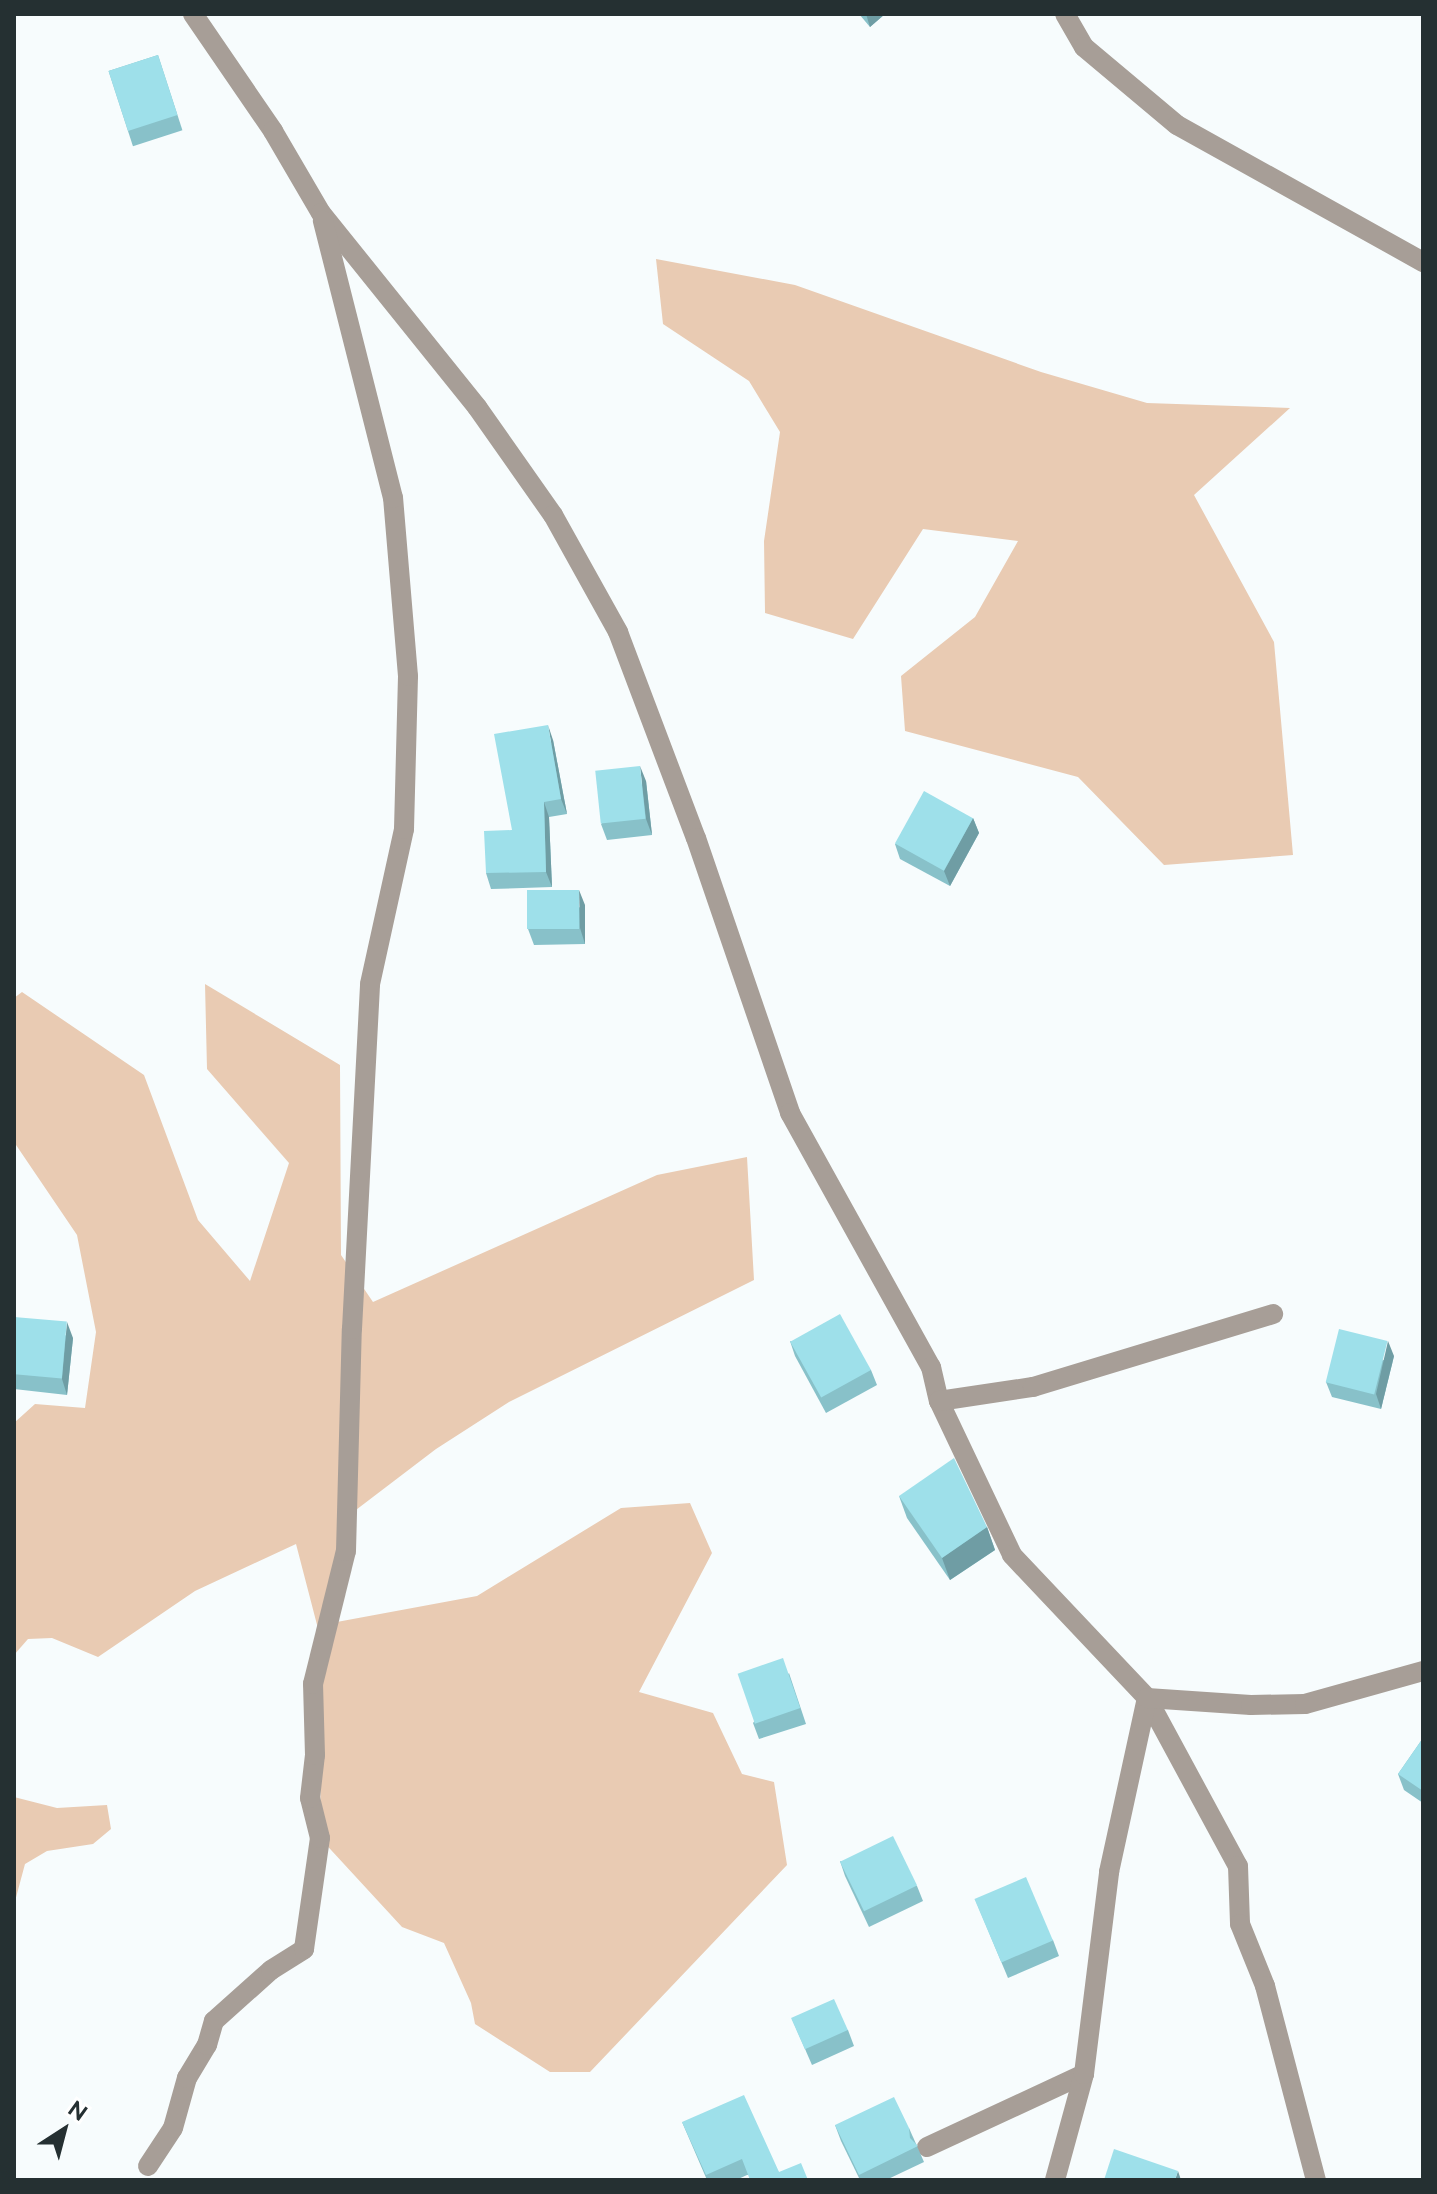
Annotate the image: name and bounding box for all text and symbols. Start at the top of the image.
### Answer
north arrow [24,2090,104,2170]
text: N [64,2095,93,2126]

